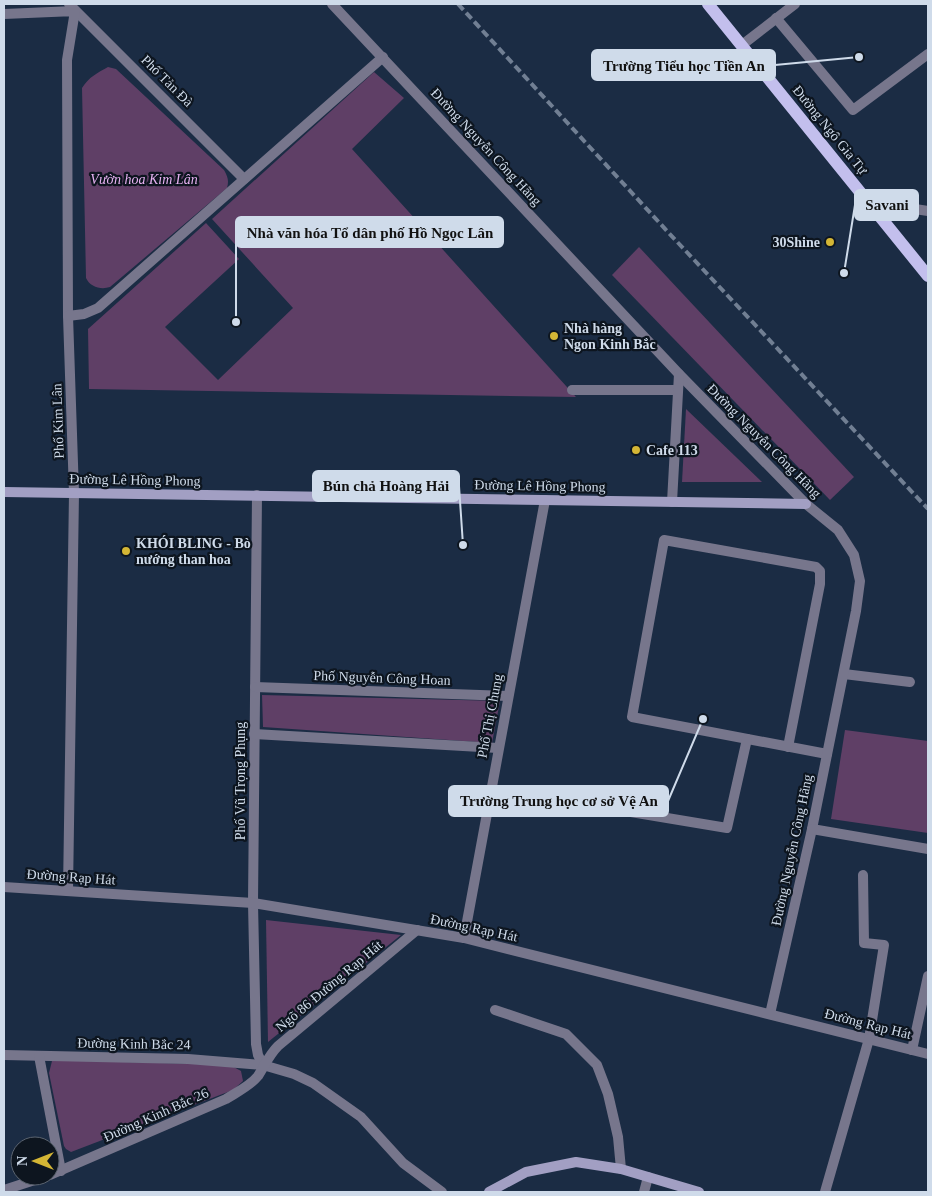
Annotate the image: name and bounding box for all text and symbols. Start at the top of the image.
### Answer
callout: Trường Tiểu học Tiền An [592,50,775,80]
street label: Phố Tản Đà [138,52,196,110]
text: Trường Tiểu học Tiền An [603,58,766,74]
street label: Đường Ngô Gia Tự [790,83,871,178]
street label: Đường Nguyễn Công Hãng [428,85,544,209]
park label: Vườn hoa Kim Lân [90,172,198,187]
callout: Savani [855,190,918,220]
text: Savani [865,197,909,213]
callout: Nhà văn hóa Tổ dân phố Hồ Ngọc Lân [236,217,503,247]
text: Nhà văn hóa Tổ dân phố Hồ Ngọc Lân [247,225,494,241]
place label: 30Shine [773,235,820,250]
marker: 30Shine [824,236,836,248]
place label: Nhà hàng Ngon Kinh Bắc [564,321,656,352]
marker: Nhà hàng Ngon Kinh Bắc [548,330,560,342]
street label: Đường Nguyễn Công Hãng [704,381,824,501]
street label: Phố Kim Lân [49,383,67,459]
place label: Cafe 113 [646,443,698,458]
marker: Cafe 113 [630,444,642,456]
street label: Đường Lê Hồng Phong [69,471,201,489]
callout: Bún chả Hoàng Hải [313,471,459,501]
street label: Đường Lê Hồng Phong [474,477,606,495]
text: Bún chả Hoàng Hải [323,478,449,494]
place label: KHÓI BLING - Bò nướng than hoa [136,535,251,567]
marker: KHÓI BLING - Bò nướng than hoa [120,545,132,557]
street label: Phố Nguyễn Công Hoan [313,668,451,688]
street label: Phố Thị Chung [474,673,506,759]
street label: Phố Vũ Trọng Phụng [233,722,248,840]
street label: Đường Nguyễn Công Hãng [769,773,815,927]
callout: Trường Trung học cơ sở Vệ An [449,786,668,816]
text: Trường Trung học cơ sở Vệ An [460,793,659,809]
street label: Đường Rạp Hát [26,866,116,888]
street label: Đường Rạp Hát [429,911,519,945]
street label: Ngõ 86 Đường Rạp Hát [273,937,385,1035]
street label: Đường Rạp Hát [823,1006,913,1042]
street label: Đường Kinh Bắc 24 [77,1036,191,1052]
street label: Đường Kinh Bắc 26 [101,1085,211,1145]
north arrow [10,1136,60,1186]
text: N [15,1156,30,1166]

